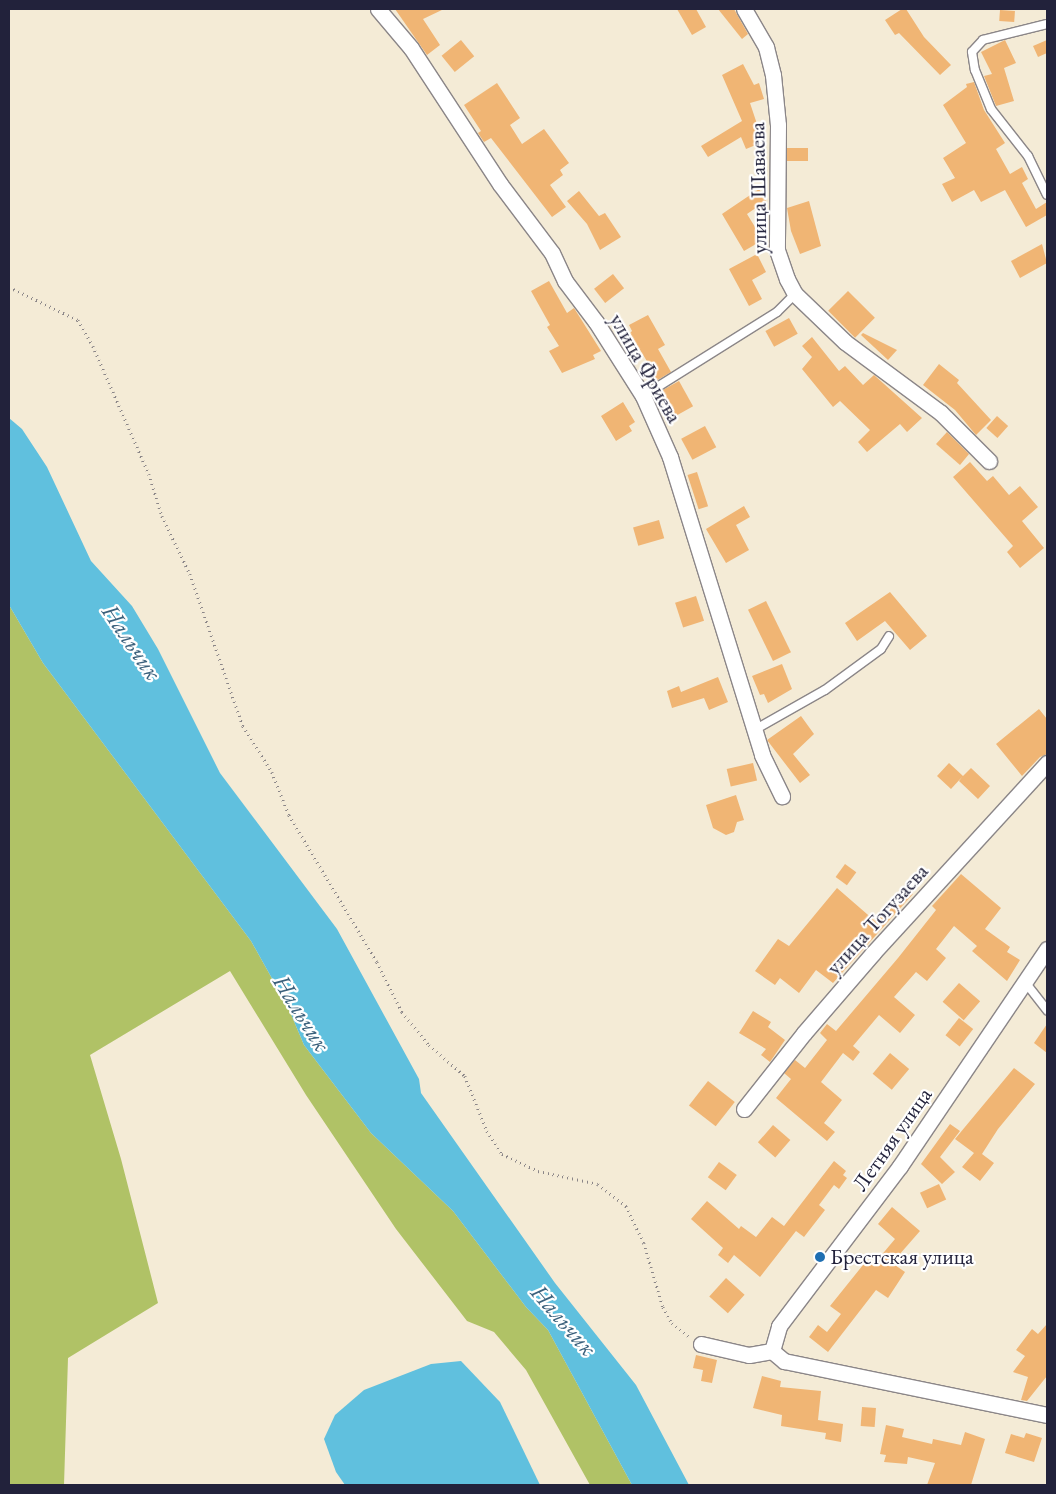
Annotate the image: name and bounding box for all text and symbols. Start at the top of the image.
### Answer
street label: улица Шаваева [744,122,772,254]
street label: улица Фриева [604,308,688,428]
water label: Нальчик [96,599,168,685]
street label: улица Тогузаева [820,858,934,980]
water label: Нальчик [267,969,337,1057]
street label: Летняя улица [847,1082,937,1196]
place label: Брестская улица [830,1244,974,1270]
marker: Брестская улица [814,1251,826,1263]
water label: Нальчик [525,1278,603,1362]

